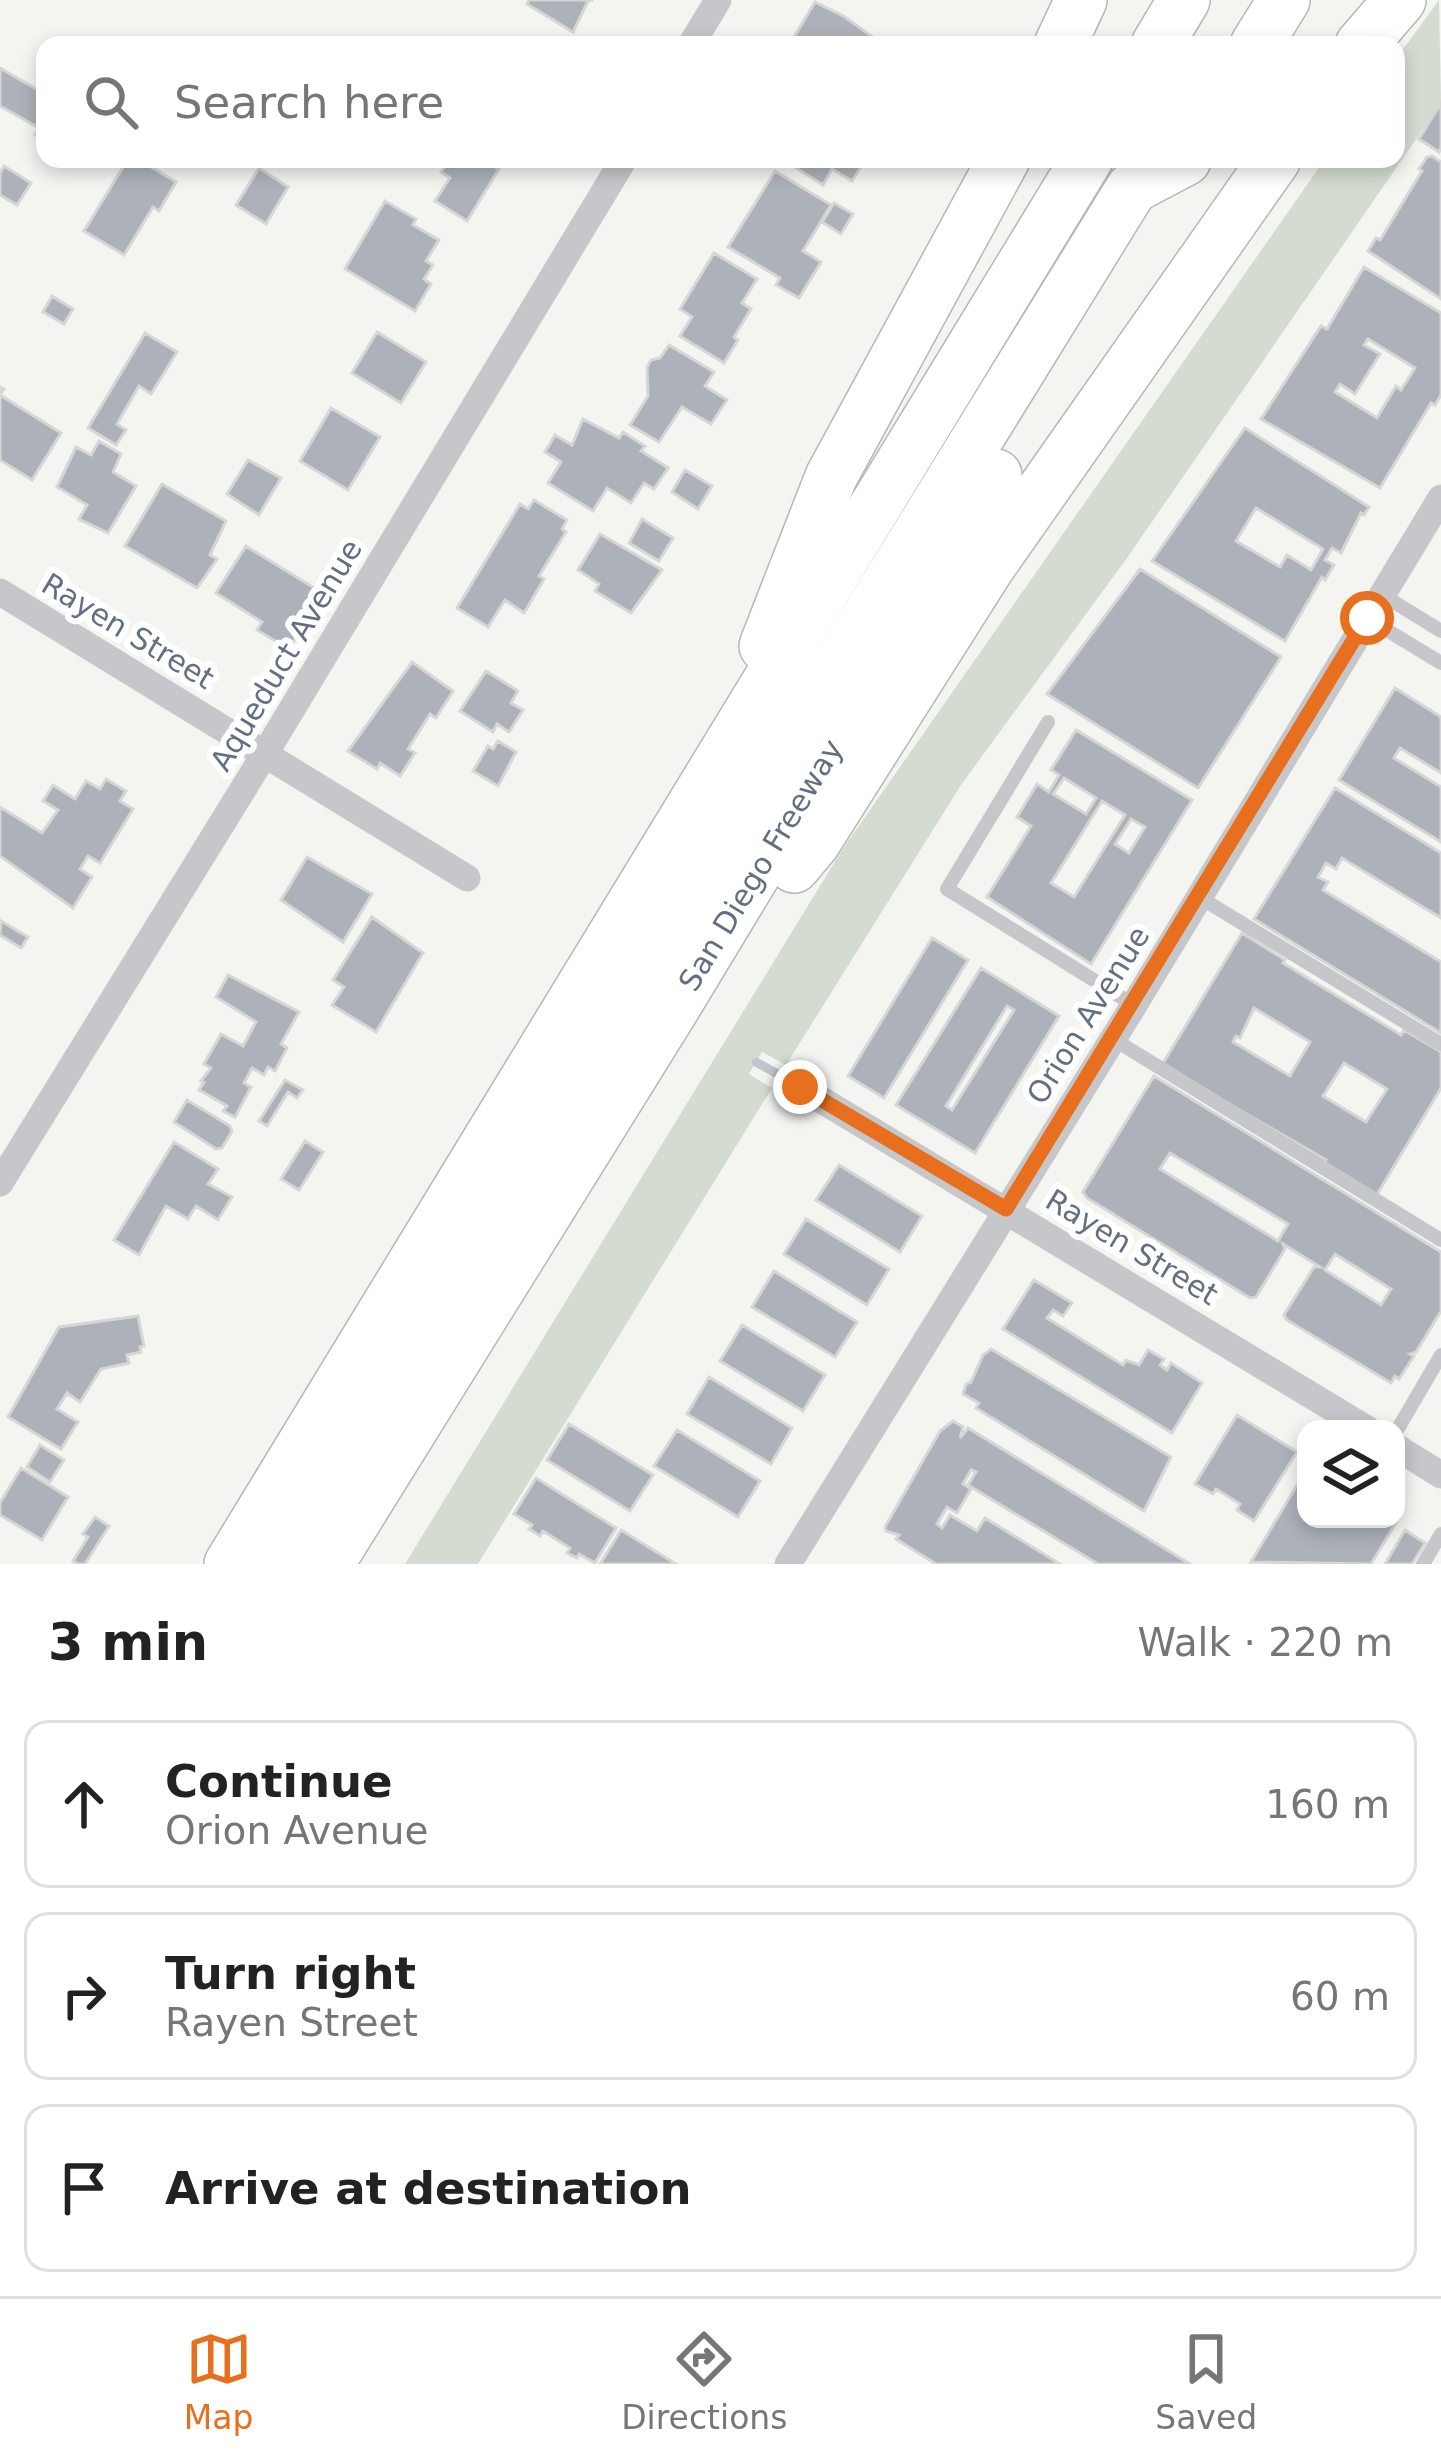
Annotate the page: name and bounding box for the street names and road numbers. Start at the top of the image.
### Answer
street label: Aqueduct Avenue [203,533,369,777]
street label: Rayen Street [36,566,221,696]
street label: San Diego Freeway [671,733,850,997]
street label: Orion Avenue [1019,920,1157,1110]
street label: Rayen Street [1040,1182,1225,1312]

